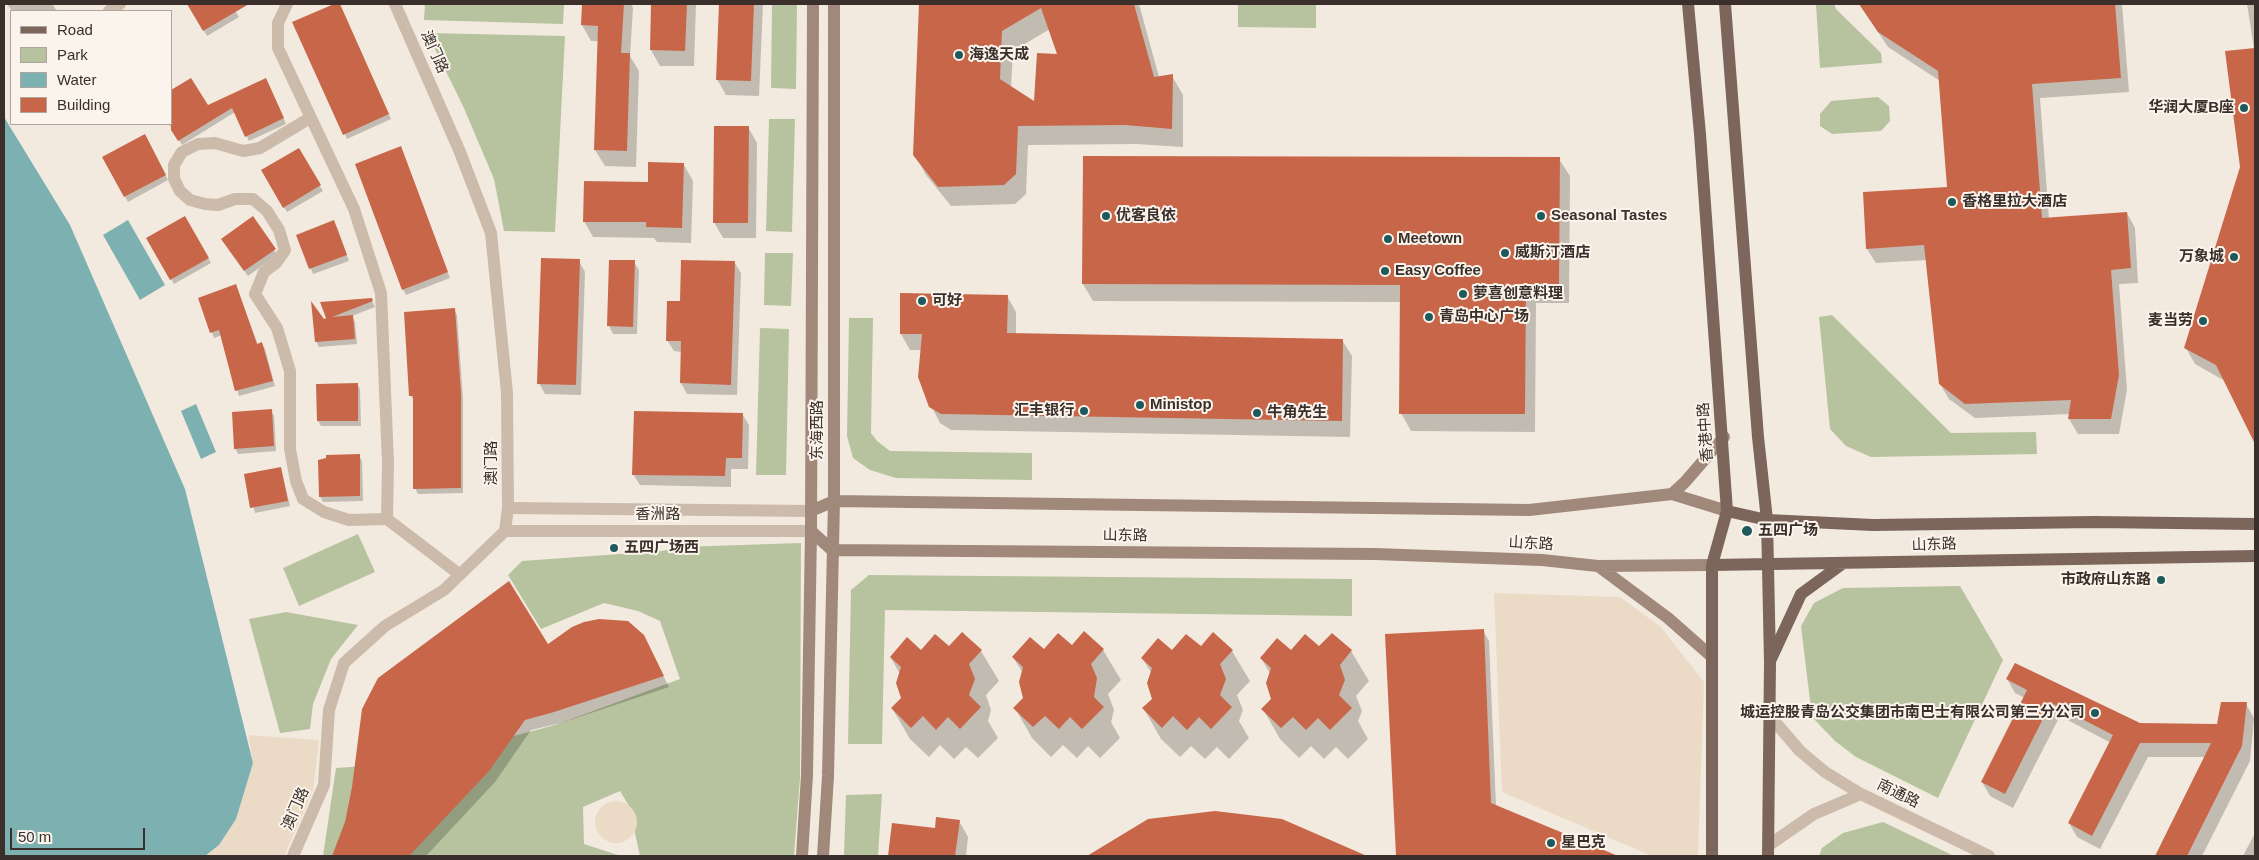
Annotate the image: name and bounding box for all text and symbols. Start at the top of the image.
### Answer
legend [10,10,172,125]
text: Road [57,21,93,38]
street label: 澳门路 [417,28,451,76]
text: Park [57,46,88,63]
place label: 海逸天成 [969,46,1029,64]
marker: 海逸天成 [953,49,965,61]
text: Water [57,71,96,88]
text: Building [57,96,110,113]
place label: 华润大厦B座 [2148,99,2234,117]
marker: 华润大厦B座 [2238,102,2250,114]
place label: 香格里拉大酒店 [1962,193,2067,211]
marker: 香格里拉大酒店 [1946,196,1958,208]
place label: 优客良依 [1116,207,1176,225]
place label: Seasonal Tastes [1551,207,1667,225]
marker: 优客良依 [1100,210,1112,222]
marker: Seasonal Tastes [1535,210,1547,222]
place label: Meetown [1398,230,1462,248]
marker: Meetown [1382,233,1394,245]
place label: 威斯汀酒店 [1515,244,1590,262]
marker: 威斯汀酒店 [1499,247,1511,259]
place label: 万象城 [2179,248,2224,266]
marker: 万象城 [2228,251,2240,263]
place label: Easy Coffee [1395,262,1481,280]
marker: Easy Coffee [1379,265,1391,277]
place label: 萝喜创意料理 [1473,285,1563,303]
marker: 萝喜创意料理 [1457,288,1469,300]
place label: 可好 [932,292,962,310]
marker: 可好 [916,295,928,307]
place label: 青岛中心广场 [1439,308,1529,326]
marker: 青岛中心广场 [1423,311,1435,323]
place label: 麦当劳 [2148,312,2193,330]
marker: 麦当劳 [2197,315,2209,327]
place label: Ministop [1150,396,1212,414]
marker: Ministop [1134,399,1146,411]
street label: 东海西路 [809,400,827,460]
street label: 香港中路 [1695,401,1717,463]
place label: 汇丰银行 [1014,402,1074,420]
place label: 牛角先生 [1267,404,1327,422]
marker: 汇丰银行 [1078,405,1090,417]
marker: 牛角先生 [1251,407,1263,419]
street label: 澳门路 [483,441,501,485]
street label: 香洲路 [636,506,680,524]
place label: 五四广场 [1758,522,1818,540]
marker: 五四广场 [1740,524,1754,538]
street label: 山东路 [1102,527,1148,545]
street label: 山东路 [1508,534,1554,554]
street label: 山东路 [1911,535,1957,555]
place label: 五四广场西 [624,539,699,557]
marker: 五四广场西 [608,542,620,554]
place label: 市政府山东路 [2061,571,2151,589]
marker: 市政府山东路 [2155,574,2167,586]
place label: 城运控股青岛公交集团市南巴士有限公司第三分公司 [1740,704,2085,722]
marker: 城运控股青岛公交集团市南巴士有限公司第三分公司 [2089,707,2101,719]
street label: 南通路 [1874,776,1922,812]
street label: 澳门路 [279,785,313,833]
scale bar [12,818,148,850]
text: 50 m [18,828,51,845]
place label: 星巴克 [1561,834,1606,852]
marker: 星巴克 [1545,837,1557,849]

